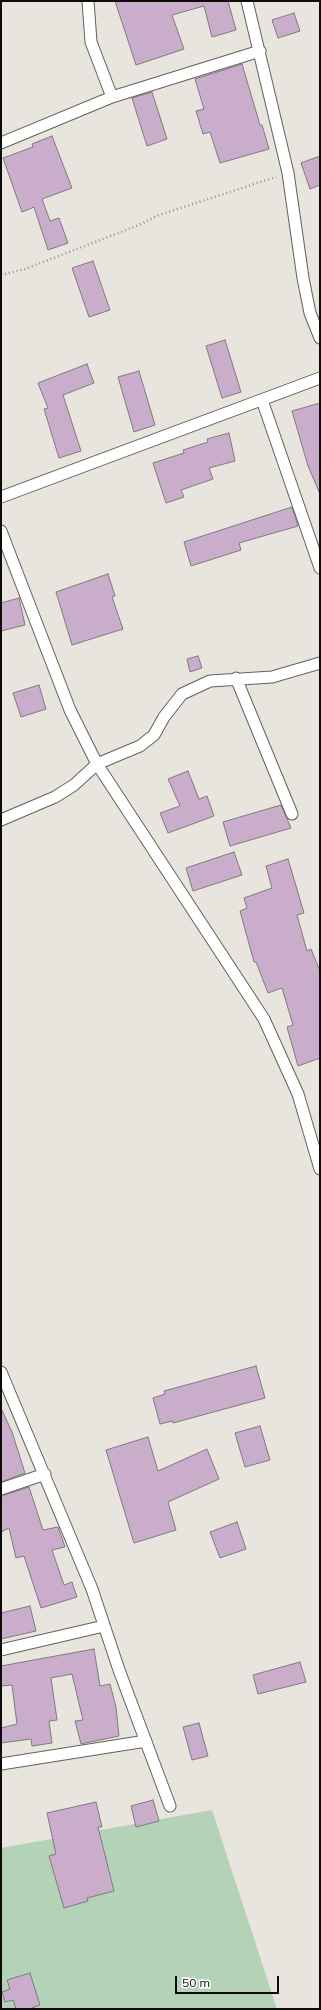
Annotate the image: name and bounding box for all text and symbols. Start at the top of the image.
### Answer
scale bar [177,1968,281,1994]
text: 50 m [182,1975,210,1990]

